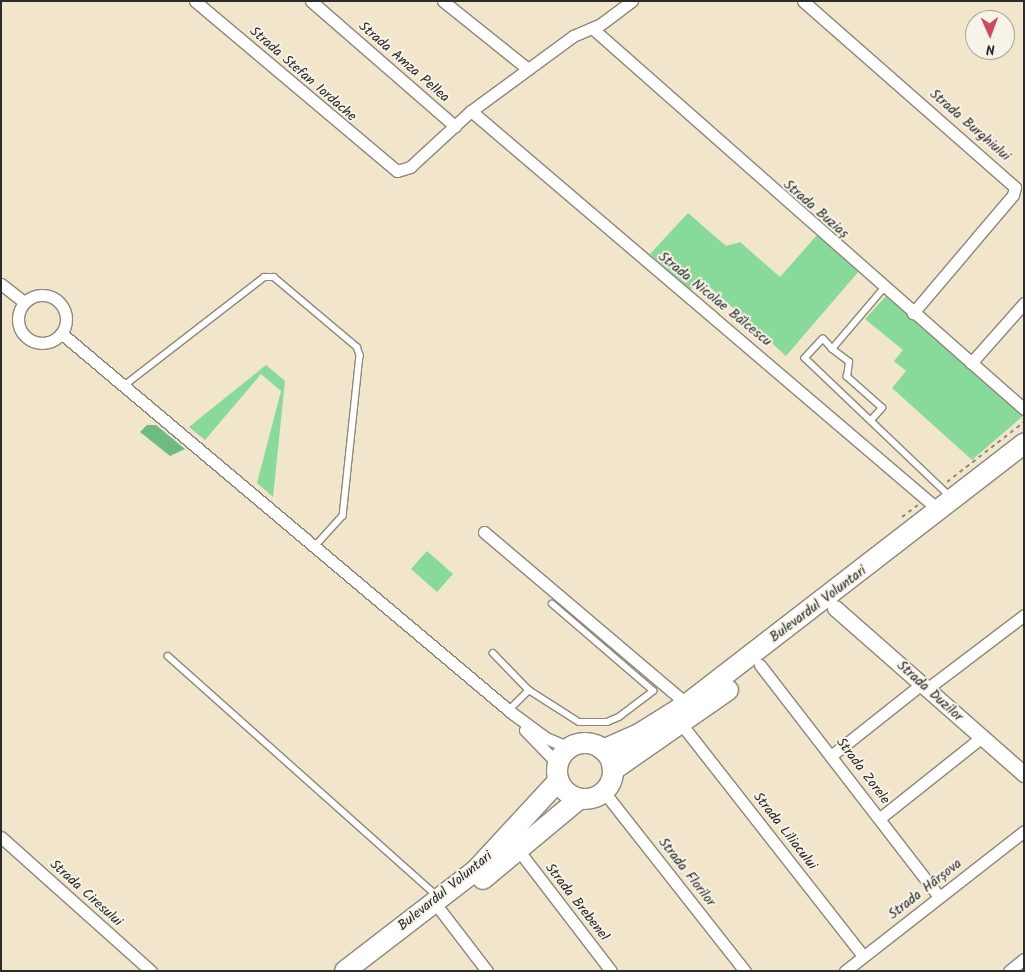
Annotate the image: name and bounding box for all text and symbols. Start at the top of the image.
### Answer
north arrow [965,10,1015,60]
street label: Strada Amza Pellea [355,18,453,106]
street label: Strada Stefan Iordache [246,23,360,125]
text: N [986,38,995,60]
street label: Strada Burghiului [926,85,1014,165]
street label: Strada Buziaș [780,176,852,242]
street label: Strada Nicolae Bălcescu [655,248,775,350]
street label: Bulevardul Voluntari [766,562,870,646]
street label: Strada Duzilor [894,657,966,725]
street label: Strada Zorele [833,734,893,808]
street label: Strada Liliacului [749,789,821,873]
street label: Strada Florilor [655,834,719,910]
street label: Bulevardul Voluntari [394,848,496,934]
street label: Strada Hârșova [885,855,965,923]
street label: Strada Ciresului [46,856,126,930]
street label: Strada Brebenel [541,860,613,944]

